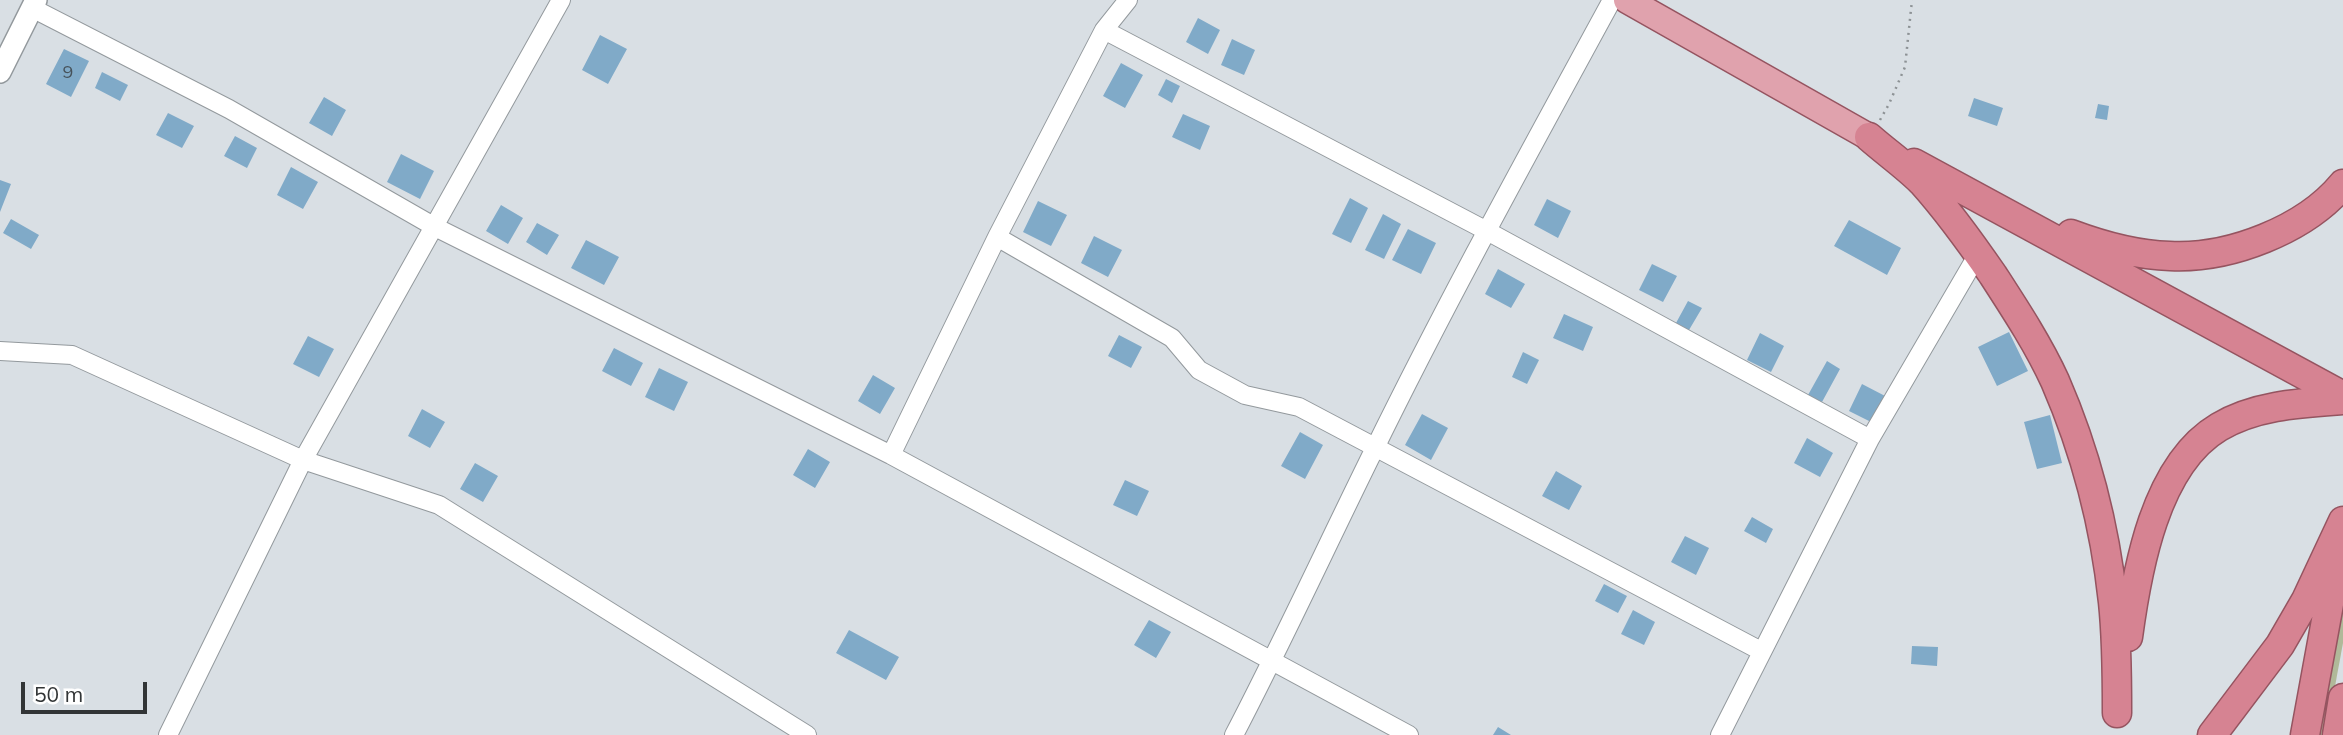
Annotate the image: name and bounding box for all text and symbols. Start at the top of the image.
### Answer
house number: 9 [63,62,73,84]
scale bar [24,668,150,712]
text: 50 m [34,681,83,707]

